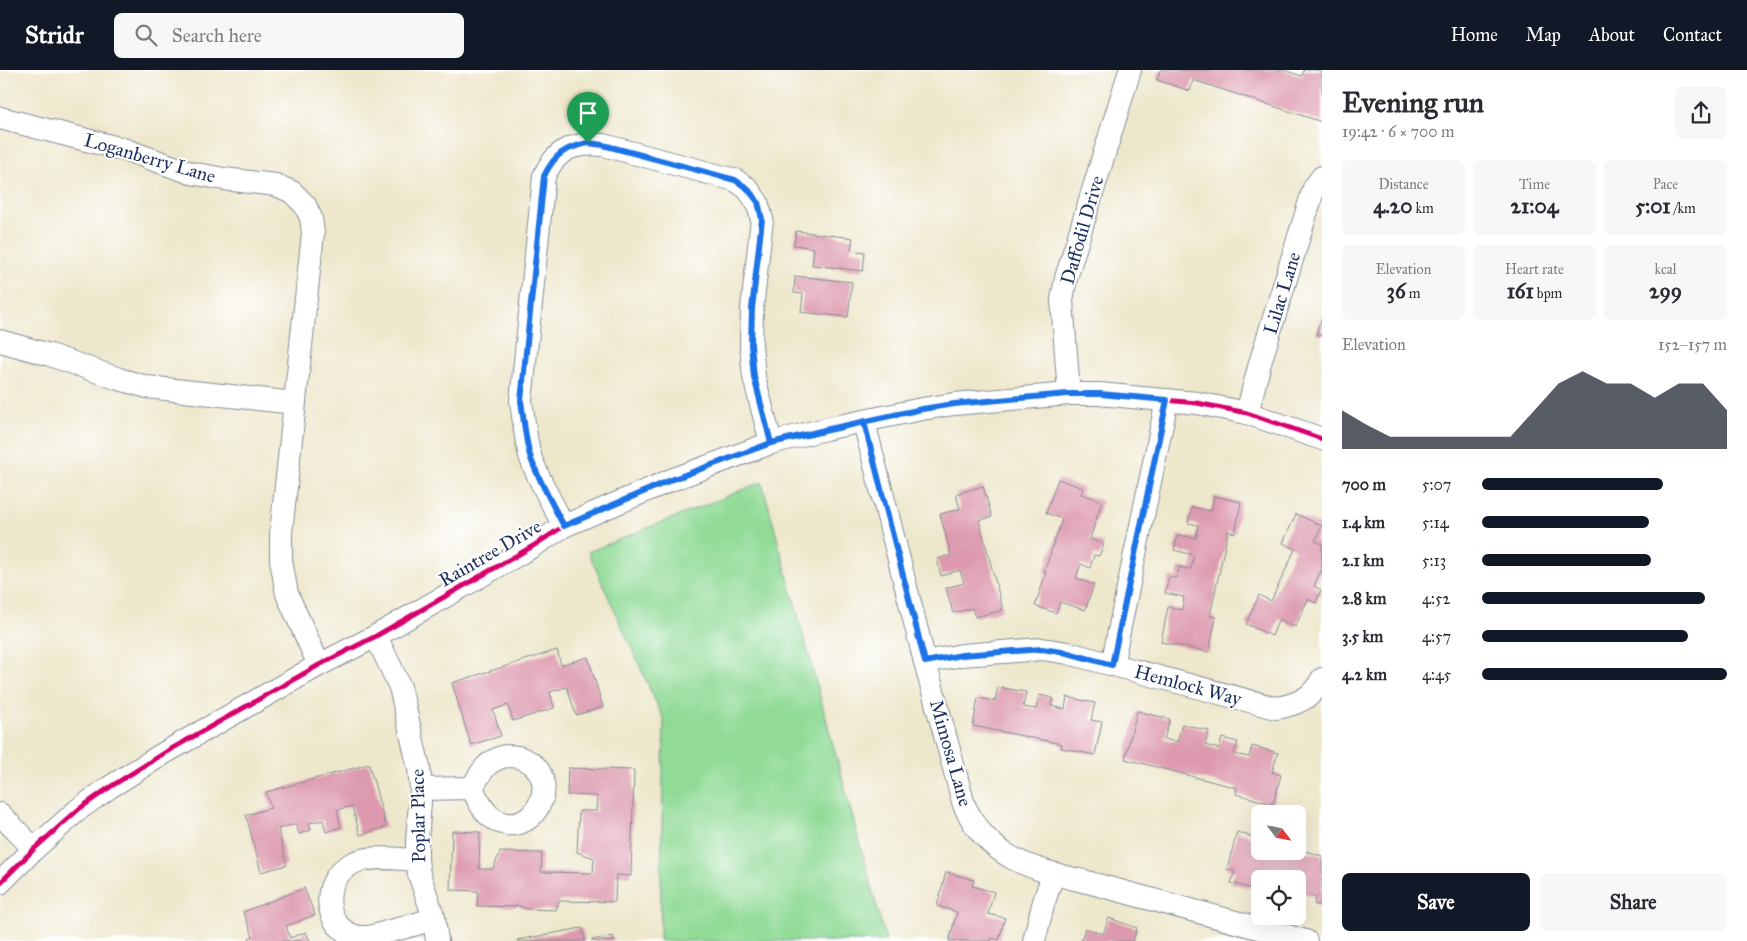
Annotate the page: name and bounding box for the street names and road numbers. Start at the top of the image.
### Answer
street label: Loganberry Lane [81,128,218,189]
street label: Daffodil Drive [1056,173,1109,287]
street label: Lilac Lane [1259,249,1305,337]
street label: Raintree Drive [435,514,545,592]
street label: Hemlock Way [1132,660,1245,711]
street label: Mimosa Lane [925,697,977,809]
street label: Poplar Place [406,769,430,863]

